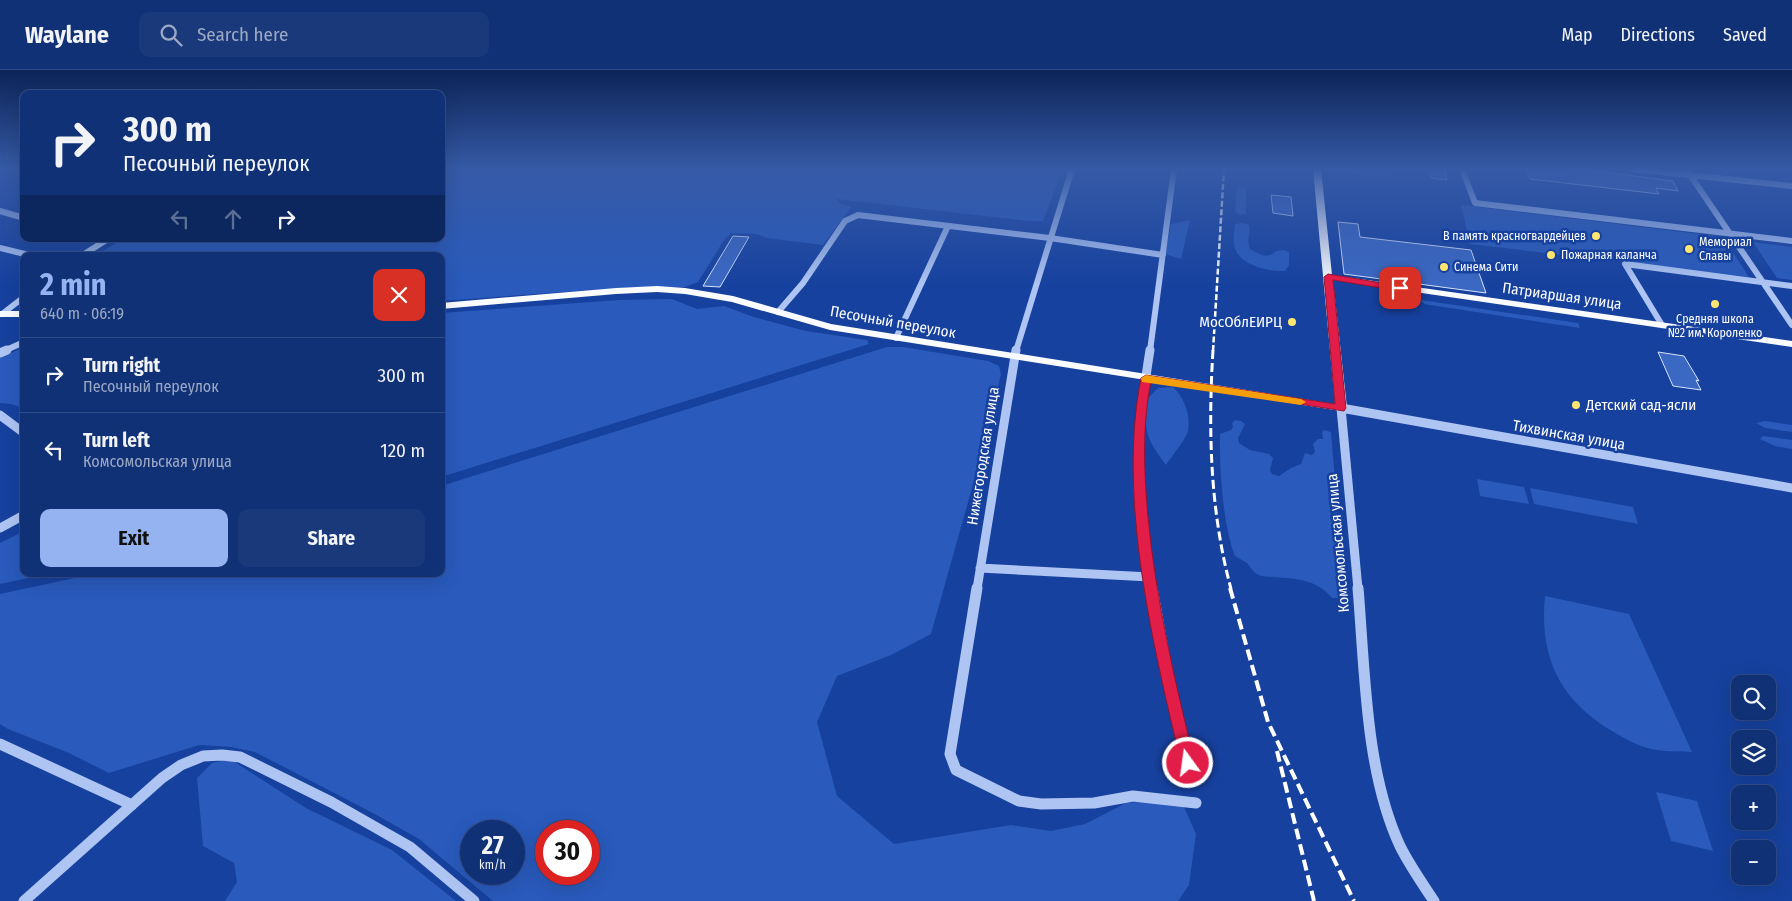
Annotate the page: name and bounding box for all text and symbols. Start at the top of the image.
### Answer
search box [139,12,489,57]
text: Waylane [25,21,109,49]
icon: search [157,21,185,49]
text: Search here [197,23,288,46]
text: Map [1561,24,1593,46]
text: Directions [1621,24,1695,46]
text: Saved [1723,24,1767,46]
text: 300 m [123,108,212,150]
icon: right [40,110,105,175]
text: Песочный переулок [123,150,310,177]
icon: left [166,205,194,233]
icon: ahead [219,205,247,233]
icon: right [272,205,300,233]
place label: В память красногвардейцев [1443,229,1586,243]
marker: В память красногвардейцев [1590,230,1602,242]
place label: Мемориал Славы [1699,235,1752,263]
marker: Мемориал Славы [1683,243,1695,255]
place label: Пожарная каланча [1561,248,1657,262]
marker: Пожарная каланча [1545,249,1557,261]
place label: Синема Сити [1454,260,1518,274]
marker: Синема Сити [1438,261,1450,273]
text: 2 min [40,267,107,303]
pin [1379,267,1421,309]
button: close [373,269,425,321]
icon: arrive [1386,274,1414,302]
street label: Патриаршая улица [1501,279,1623,313]
marker: Средняя школа №2 им. Короленко [1709,298,1721,310]
street label: Песочный переулок [829,302,957,342]
text: 640 m · 06:19 [40,304,124,323]
place label: Средняя школа №2 им. Короленко [1668,312,1762,340]
place label: МосОблЕИРЦ [1199,313,1282,331]
marker: МосОблЕИРЦ [1286,316,1298,328]
text: Turn right [83,354,160,377]
icon: right [40,361,68,389]
text: 300 m [378,364,425,387]
text: Песочный переулок [83,377,219,396]
street label: Нижегородская улица [963,386,1003,526]
place label: Детский сад-ясли [1585,396,1696,414]
marker: Детский сад-ясли [1570,399,1582,411]
street label: Тихвинская улица [1511,416,1627,454]
text: Turn left [83,429,150,452]
icon: left [40,436,68,464]
text: 120 m [380,439,425,462]
text: Комсомольская улица [83,452,232,471]
street label: Комсомольская улица [1323,473,1353,613]
button: Exit [40,509,228,567]
button: Share [238,509,425,567]
map controls [1731,675,1776,885]
button: search [1731,675,1776,720]
button: layers [1731,730,1776,775]
position arrow [1161,736,1213,788]
button: + [1731,785,1776,830]
speed limit sign: 30 [535,820,600,885]
text: 27 [481,831,504,861]
button: − [1731,840,1776,885]
text: km/h [479,858,506,872]

